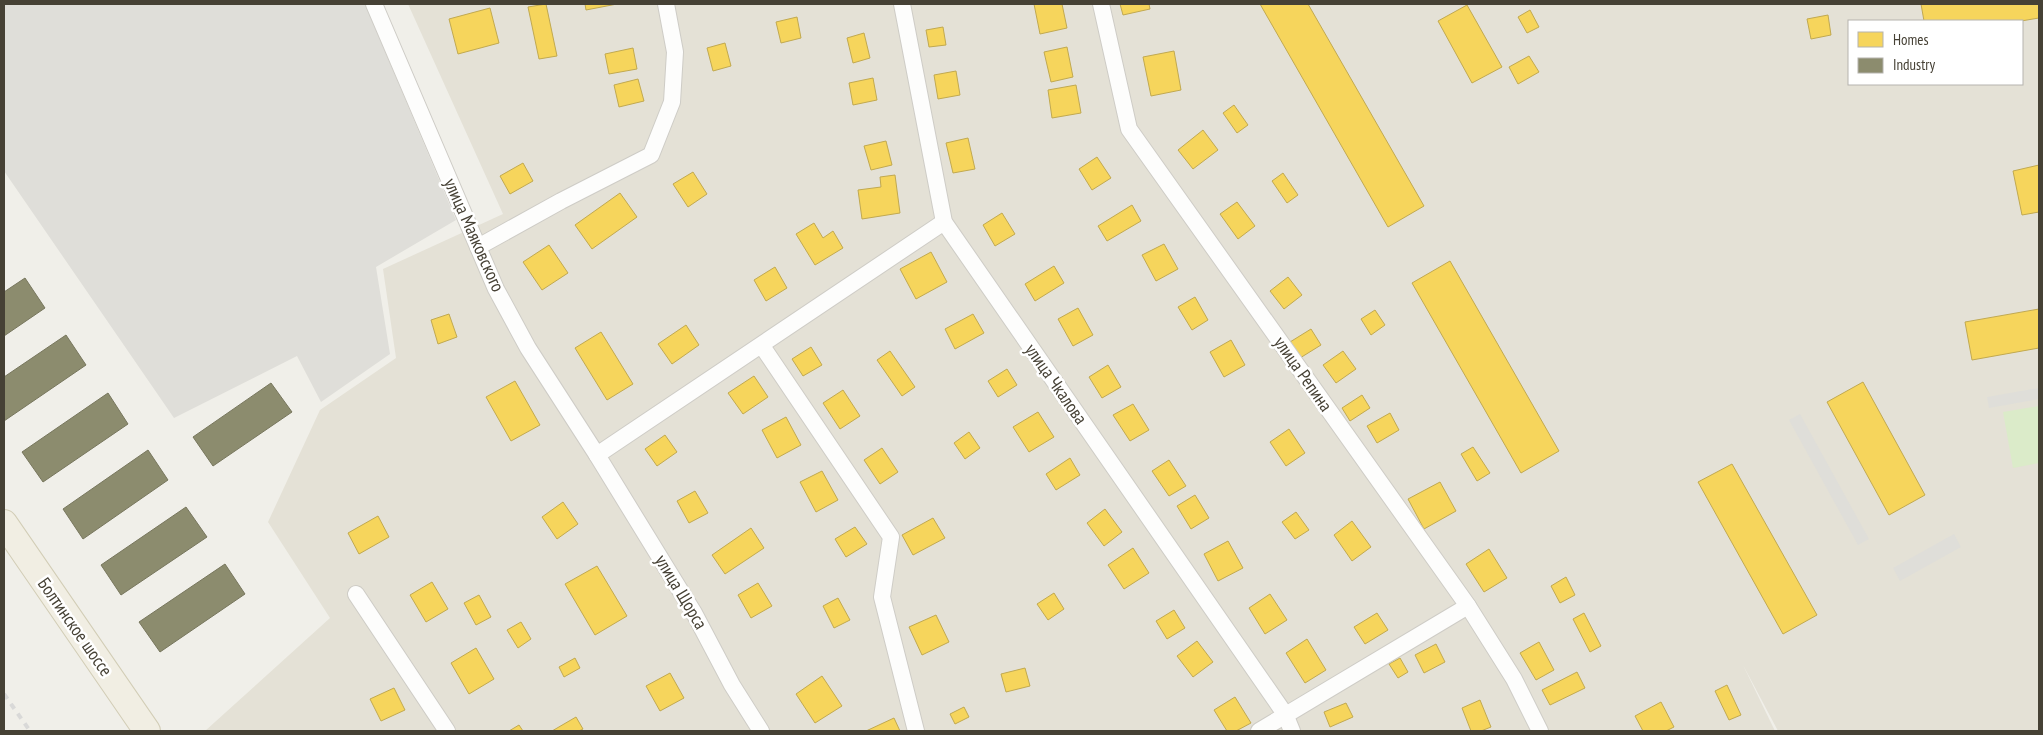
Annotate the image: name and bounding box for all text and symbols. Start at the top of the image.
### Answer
legend [1848,20,2023,85]
text: Homes [1893,30,1929,49]
text: Industry [1893,55,1935,74]
street label: улица Маяковского [439,174,510,295]
street label: улица Репина [1269,332,1338,416]
street label: улица Чкалова [1020,339,1093,428]
street label: улица Щорса [650,550,713,633]
street label: Болтинское шоссе [33,573,118,680]

